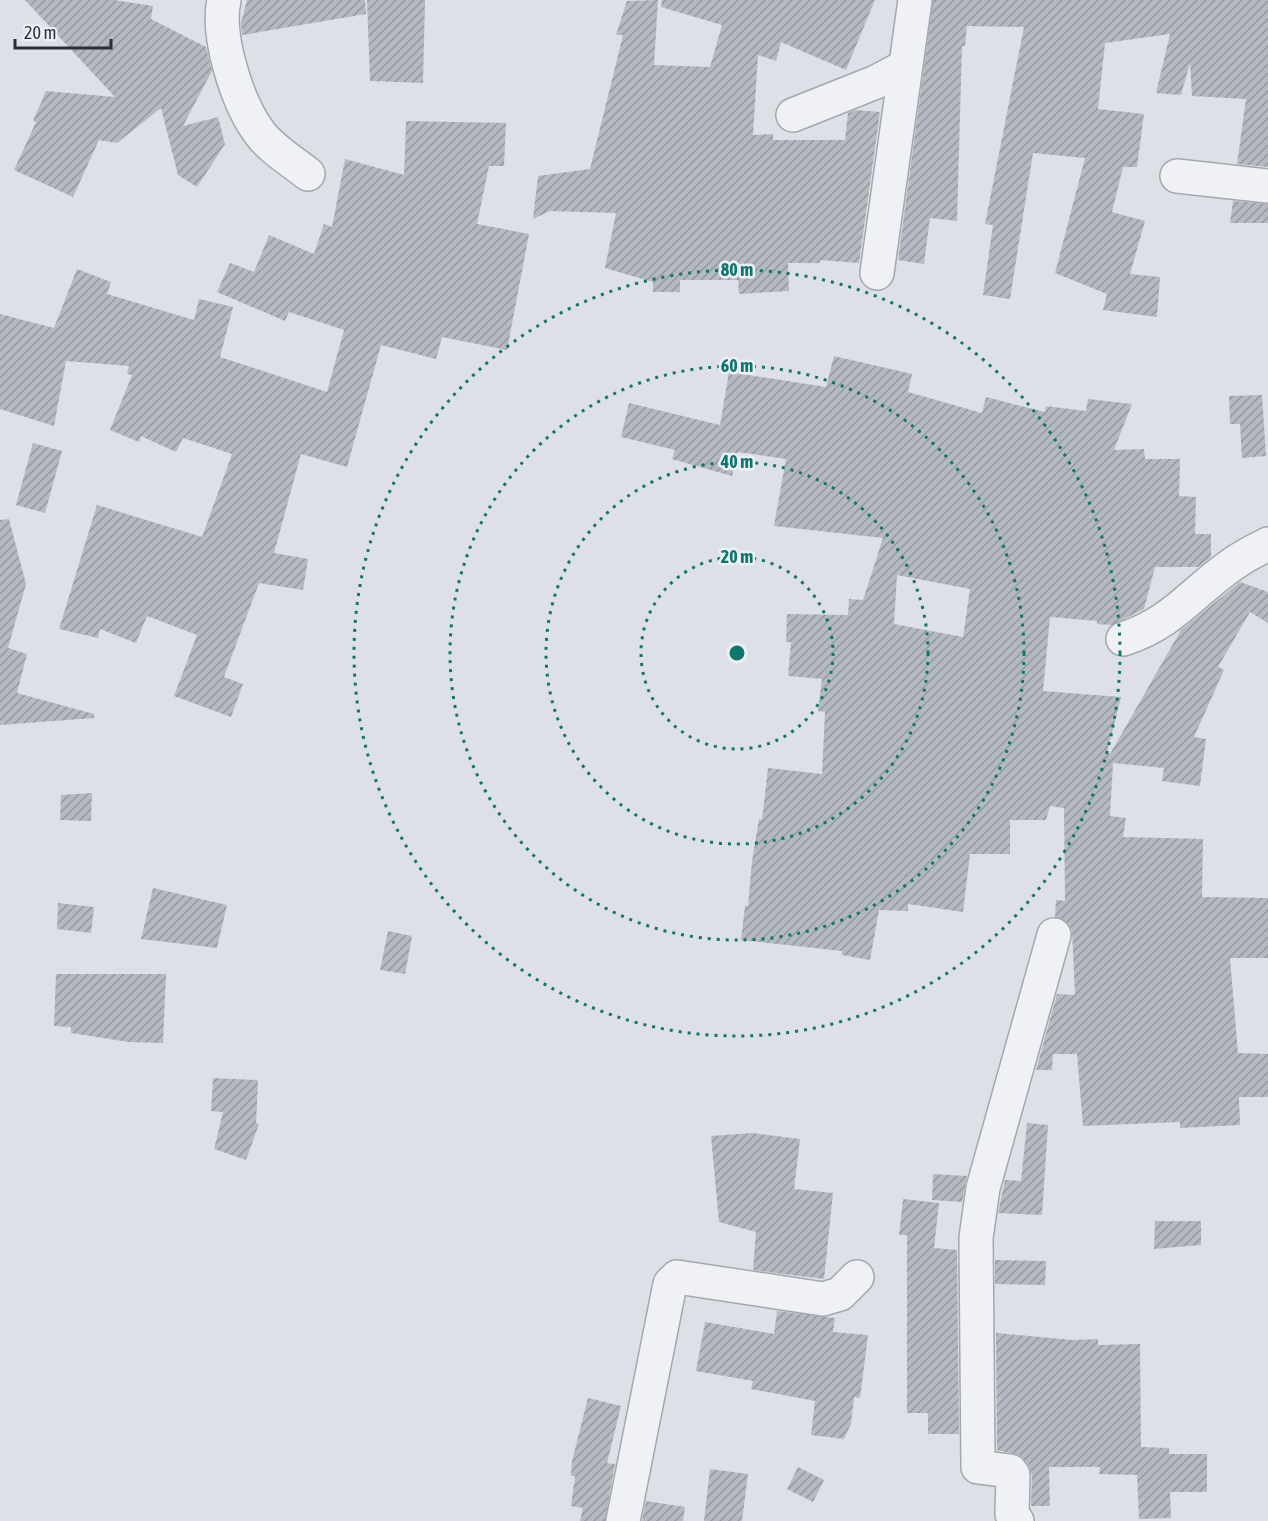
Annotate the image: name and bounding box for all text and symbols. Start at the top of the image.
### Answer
scale bar [15,12,111,50]
text: 20 m [24,22,56,43]
text: 80 m [721,259,753,280]
text: 60 m [721,355,753,376]
text: 40 m [720,451,753,472]
text: 20 m [721,546,753,567]
centre of rings [727,643,747,663]

